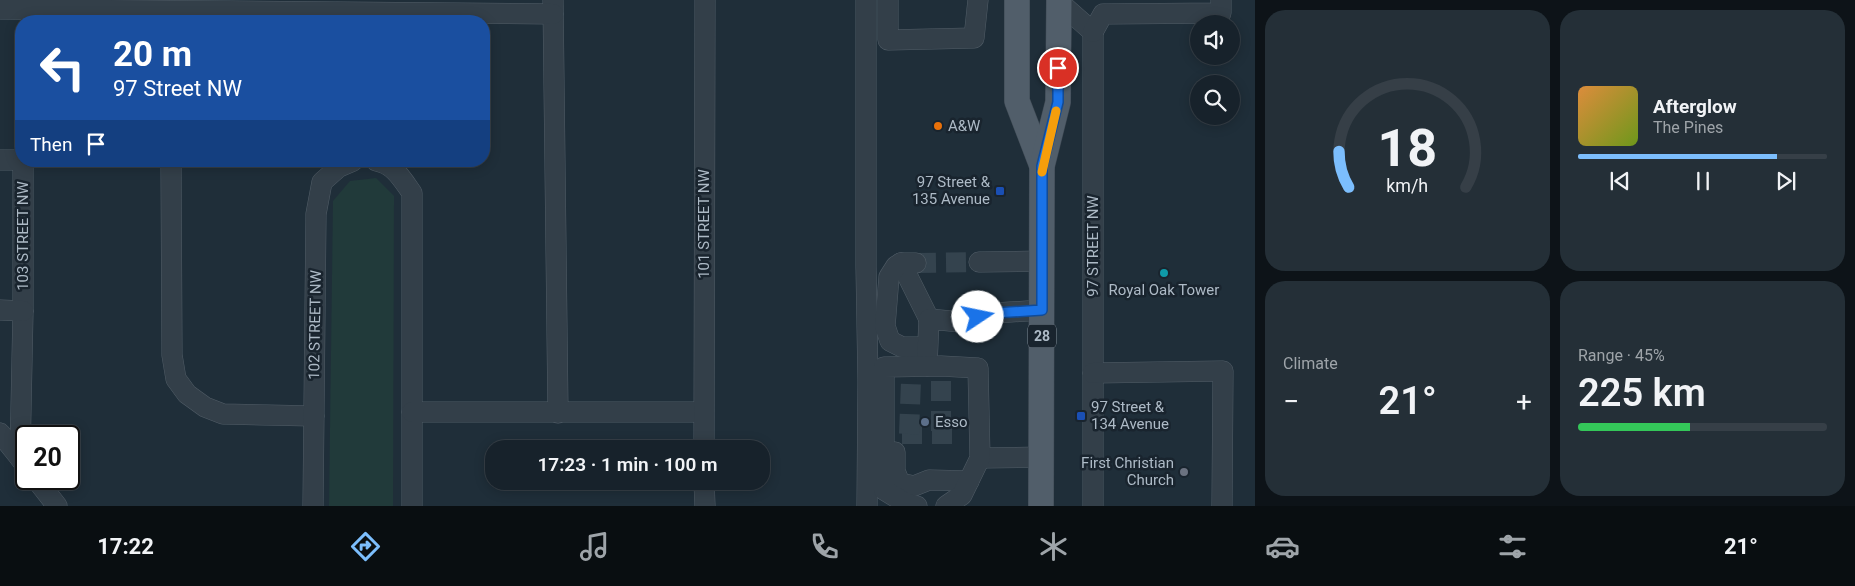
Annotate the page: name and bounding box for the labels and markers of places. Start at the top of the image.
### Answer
pin [1037,47,1079,89]
place label: A&W [948,117,980,135]
marker: A&W [932,120,944,132]
place label: 97 Street & 135 Avenue [912,173,991,208]
marker: 97 Street & 135 Avenue [994,185,1006,197]
marker: Royal Oak Tower [1158,267,1170,279]
place label: Royal Oak Tower [1109,281,1219,299]
place label: 97 Street & 134 Avenue [1091,398,1169,433]
marker: 97 Street & 134 Avenue [1075,410,1087,422]
place label: Esso [935,413,968,431]
marker: Esso [919,416,931,428]
place label: First Christian Church [1081,454,1174,489]
marker: First Christian Church [1178,466,1190,478]

